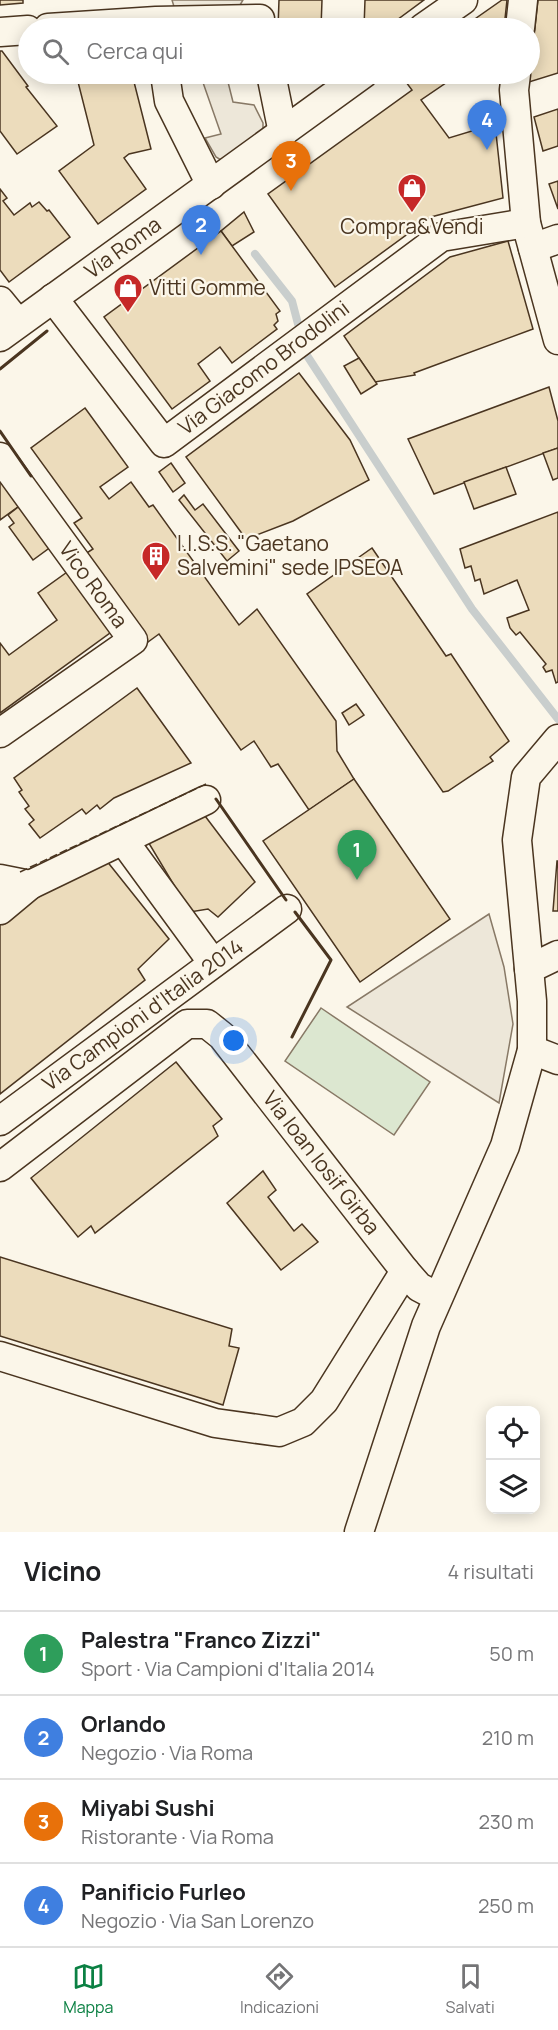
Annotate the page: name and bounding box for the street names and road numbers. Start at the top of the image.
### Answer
street label: Via Roma [79,210,166,284]
street label: Via Giacomo Brodolini [172,294,355,441]
street label: Vico Roma [53,536,135,633]
street label: Via Campioni d'Italia 2014 [36,932,248,1097]
street label: Via Ioan Iosif Girba [257,1085,387,1240]

